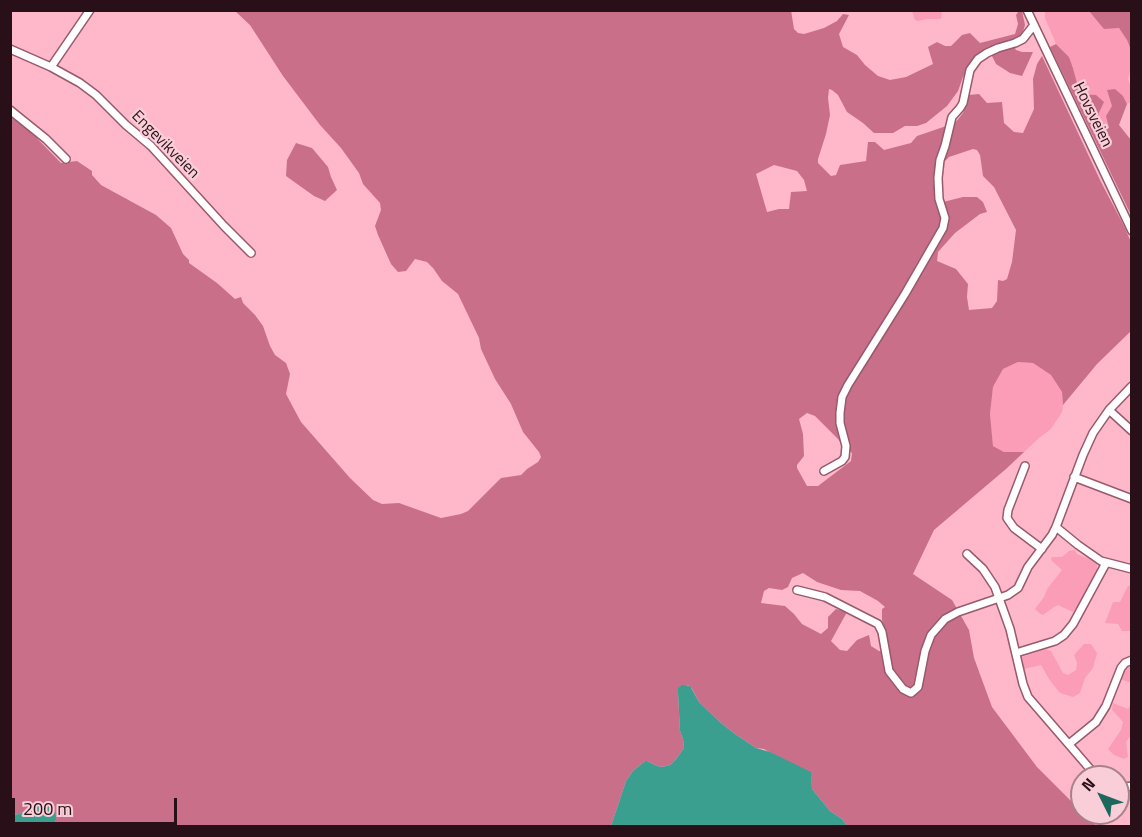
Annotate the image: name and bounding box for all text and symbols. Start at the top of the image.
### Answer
street label: Hovsveien [1068,79,1116,151]
street label: Engevikveien [127,107,203,183]
north arrow [1070,765,1130,825]
text: N [1075,772,1101,796]
scale bar [15,786,180,824]
text: 200 m [23,795,72,822]

